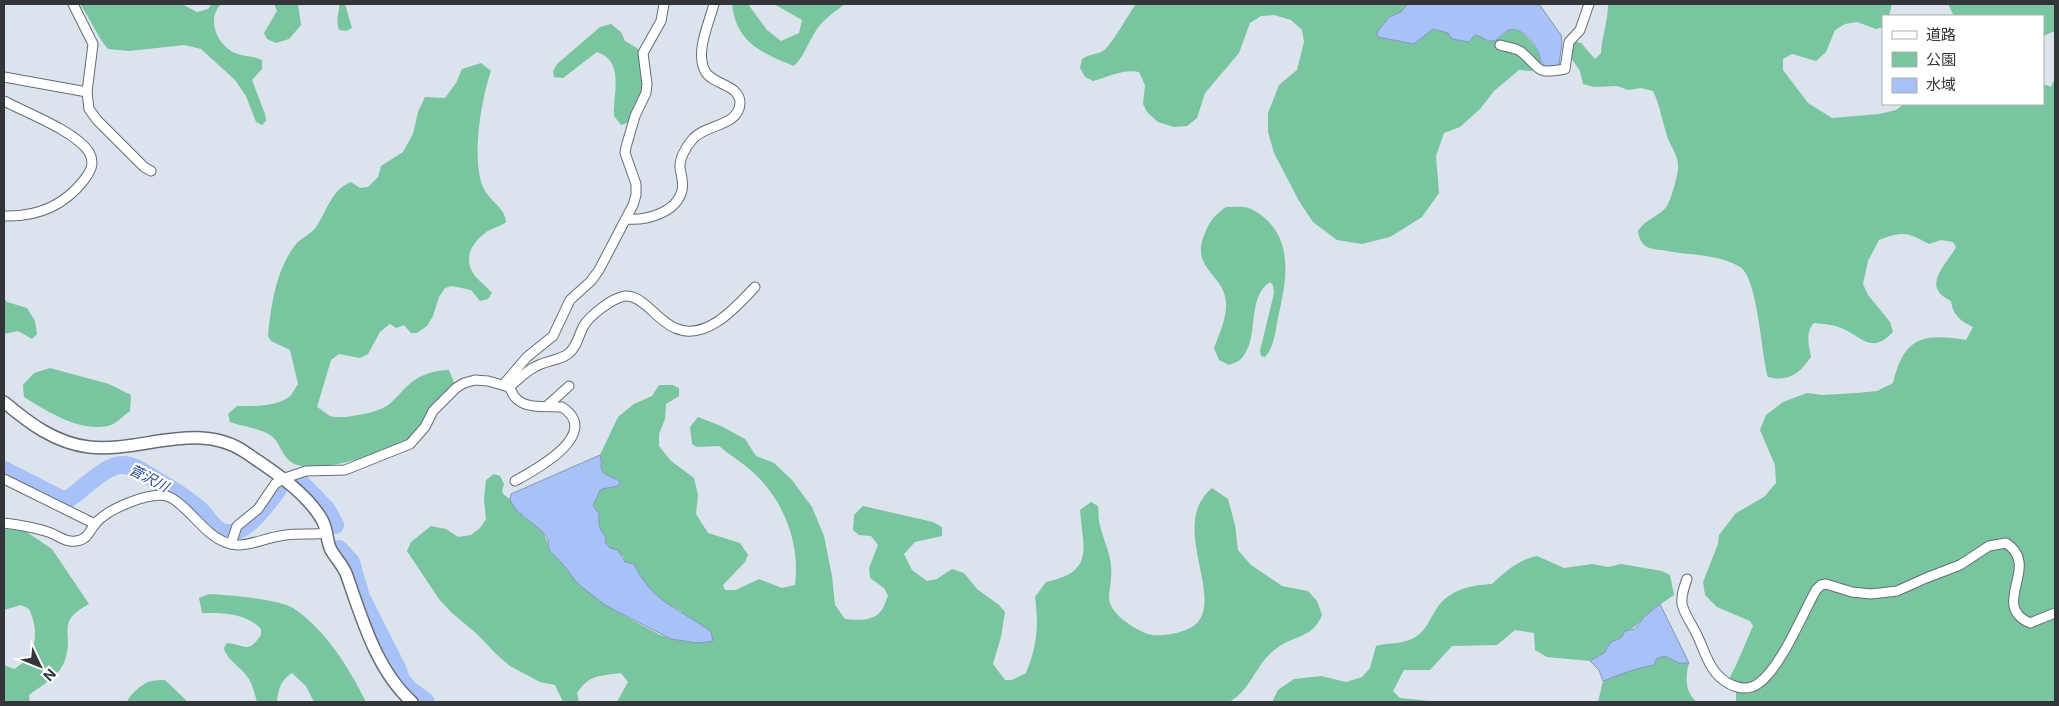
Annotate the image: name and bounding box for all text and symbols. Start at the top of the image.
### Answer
legend [1882,15,2044,105]
text: 道路 [1926,25,1956,44]
text: 公園 [1926,50,1956,69]
text: 水域 [1926,75,1956,94]
water label: 菅沢川 [127,460,174,496]
north arrow [15,641,65,691]
text: N [40,666,60,685]

